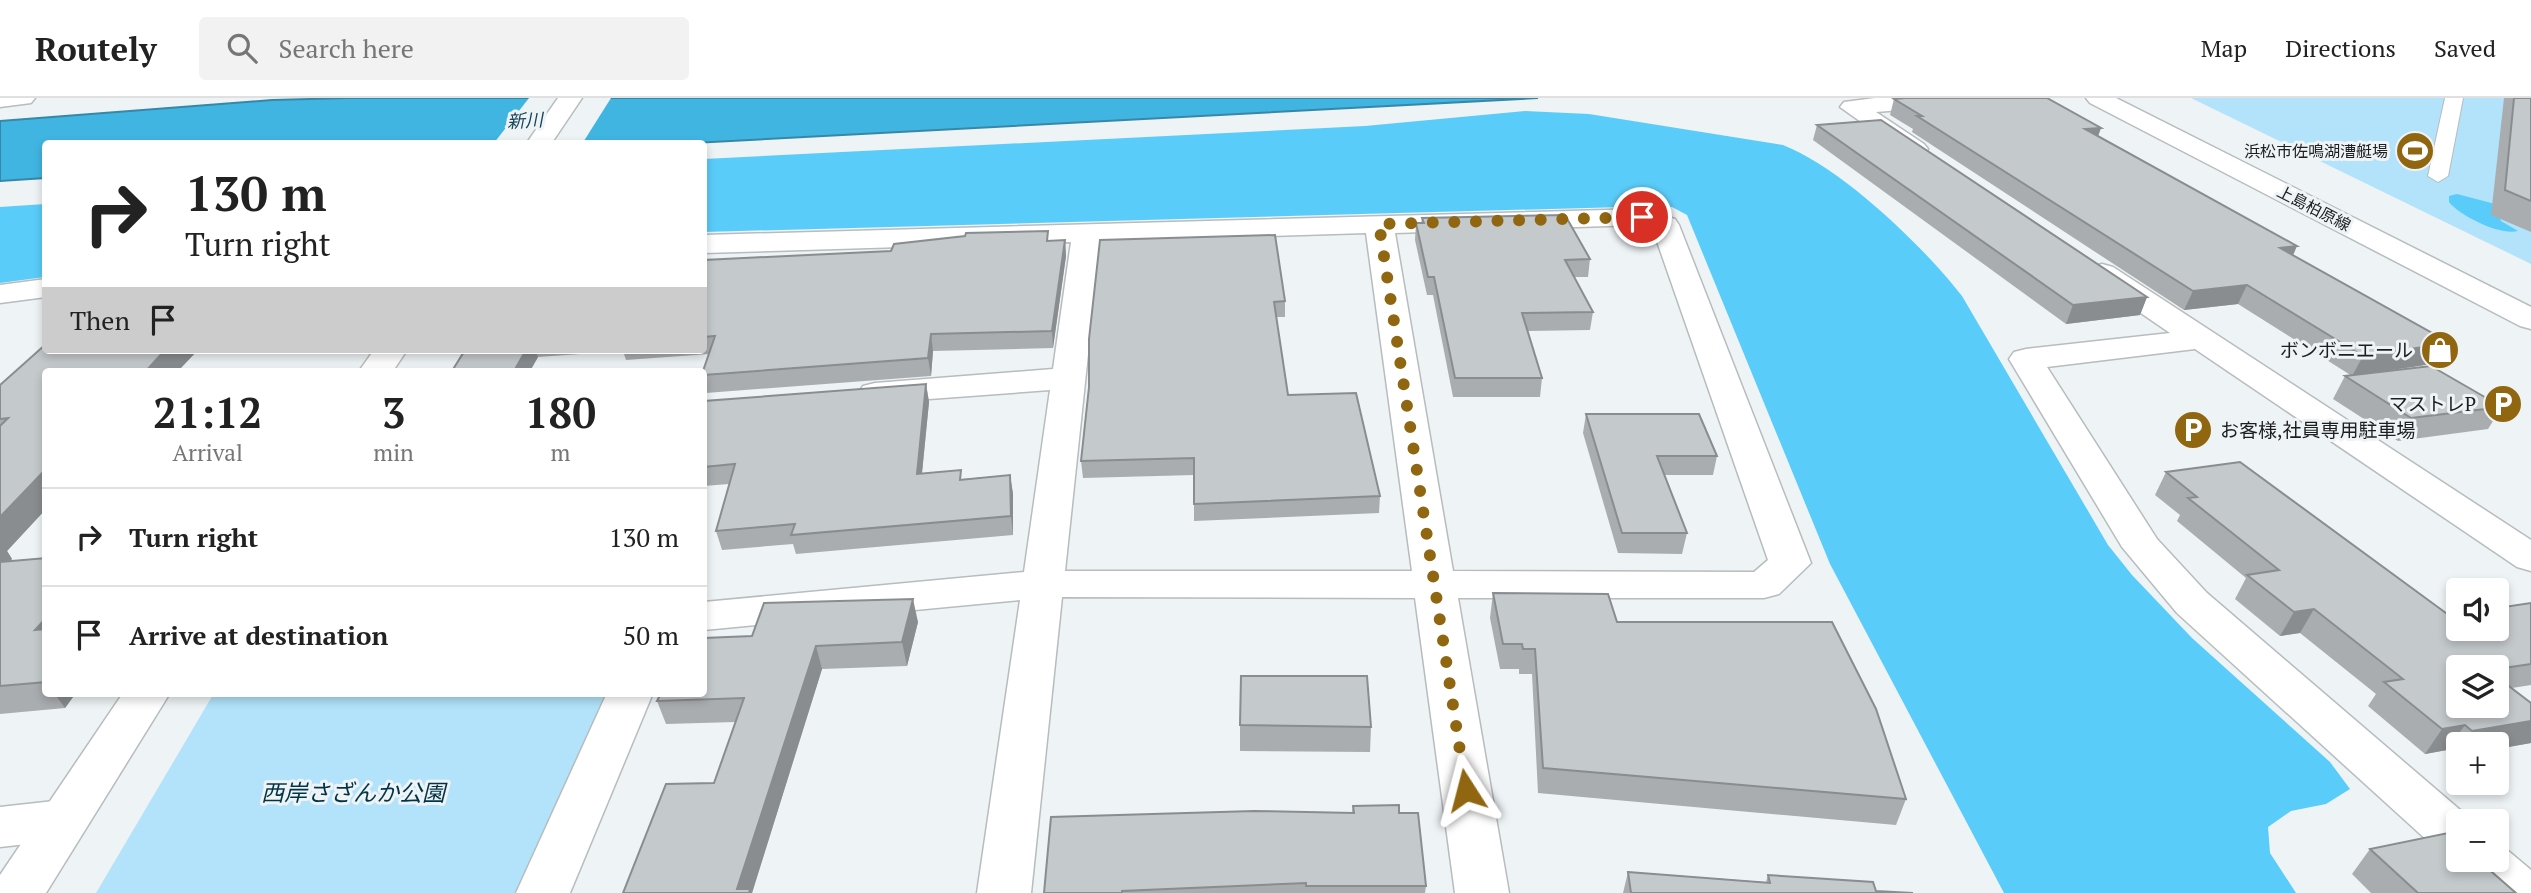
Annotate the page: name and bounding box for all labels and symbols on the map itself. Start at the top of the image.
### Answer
water label: 新川 [506,107,546,133]
sports icon: 浜松市佐鳴湖漕艇場 [2394,130,2436,172]
place label: 浜松市佐鳴湖漕艇場 [2244,140,2388,162]
street label: 上島柏原線 [2273,180,2355,236]
pin [1612,187,1672,247]
shop icon: ボンボニエール [2419,329,2461,371]
place label: ボンボニエール [2280,337,2413,362]
parking icon: マストレP [2482,383,2524,425]
place label: マストレP [2389,391,2476,416]
parking icon: お客様,社員専用駐車場 [2172,409,2214,451]
place label: お客様,社員専用駐車場 [2220,417,2415,442]
position arrow [1429,753,1503,827]
park label: 西岸さざんか公園 [261,777,448,808]

